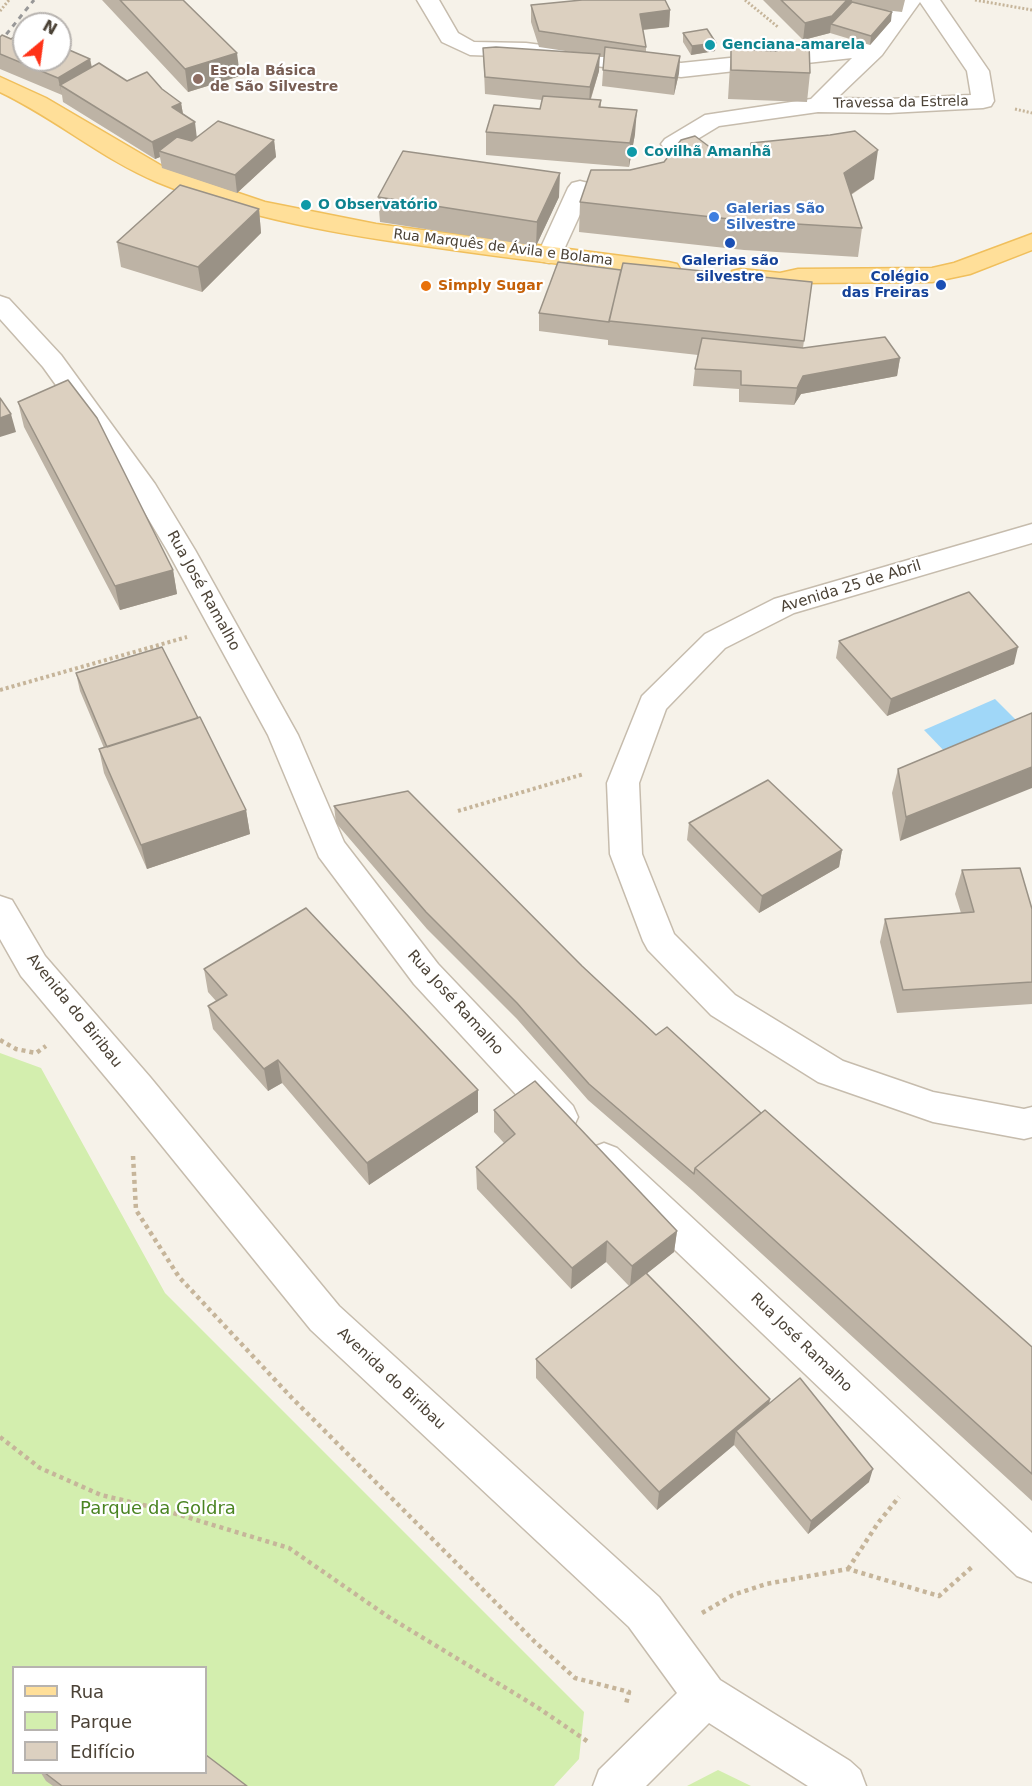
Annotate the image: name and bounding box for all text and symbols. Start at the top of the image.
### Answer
north arrow [12,12,72,72]
text: N [40,16,60,39]
place label: Genciana-amarela [722,37,865,53]
marker: Genciana-amarela [703,38,717,52]
place label: Escola Básica de São Silvestre [210,63,338,96]
marker: Escola Básica de São Silvestre [191,72,205,86]
street label: Travessa da Estrela [833,93,969,113]
place label: Covilhã Amanhã [644,144,771,160]
marker: Covilhã Amanhã [625,145,639,159]
place label: O Observatório [318,197,438,213]
marker: O Observatório [299,198,313,212]
place label: Galerias São Silvestre [726,201,825,234]
marker: Galerias São Silvestre [707,210,721,224]
street label: Rua Marquês de Ávila e Bolama [392,226,614,270]
marker: Galerias são silvestre [723,236,737,250]
place label: Galerias são silvestre [682,253,778,286]
place label: Colégio das Freiras [842,269,929,302]
place label: Simply Sugar [438,278,543,294]
marker: Colégio das Freiras [934,278,948,292]
marker: Simply Sugar [419,279,433,293]
street label: Rua José Ramalho [163,528,243,654]
street label: Avenida 25 de Abril [778,557,924,617]
street label: Rua José Ramalho [403,947,507,1059]
street label: Avenida do Biribau [23,950,125,1072]
street label: Rua José Ramalho [746,1290,856,1396]
street label: Avenida do Biribau [333,1324,449,1434]
park label: Parque da Goldra [80,1498,236,1520]
legend [12,1666,207,1774]
text: Rua [70,1681,104,1702]
text: Parque [70,1711,132,1732]
text: Edifício [70,1741,135,1762]

